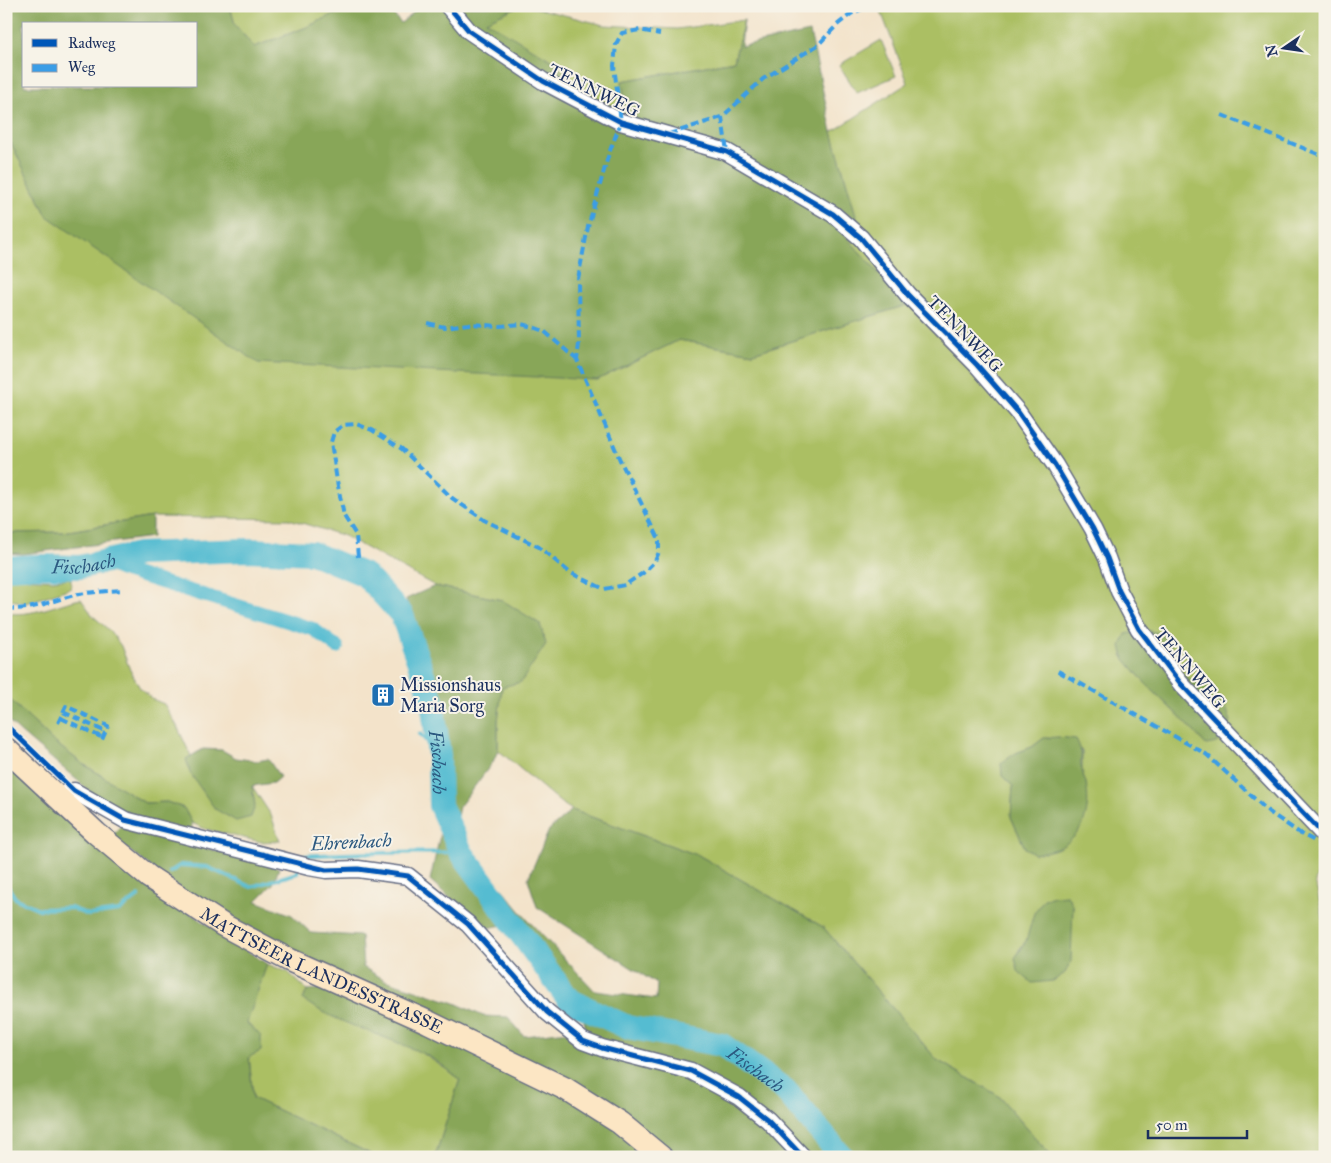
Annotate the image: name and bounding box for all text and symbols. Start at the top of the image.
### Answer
legend [22,22,198,88]
north arrow [1258,22,1308,72]
text: Radweg [68,34,116,52]
text: N [1262,43,1281,59]
text: Weg [68,58,96,76]
street label: TENNWEG [545,58,643,122]
street label: TENNWEG [923,291,1007,377]
water label: Fischach [50,548,118,579]
street label: TENNWEG [1150,623,1230,713]
place label: Missionshaus Maria Sorg [400,674,501,718]
building icon: Missionshaus Maria Sorg [370,682,396,708]
water label: Fischach [424,727,451,794]
water label: Ehrenbach [309,828,392,856]
street label: MATTSEER LANDESSTRASSE [196,902,447,1039]
water label: Fischach [722,1040,789,1097]
scale bar [1148,1108,1247,1140]
text: 50 m [1156,1116,1188,1134]

